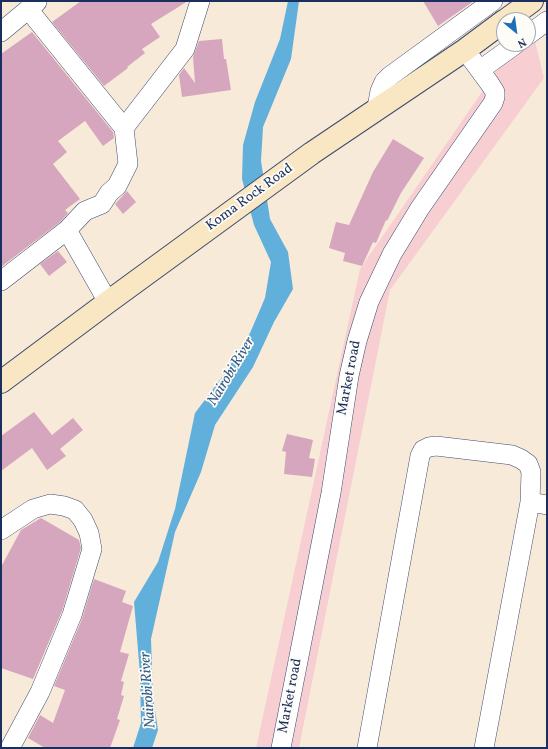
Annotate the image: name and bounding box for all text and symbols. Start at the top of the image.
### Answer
north arrow [496,12,536,52]
text: N [514,34,529,51]
street label: Koma Rock Road [203,161,297,235]
water label: Nairobi River [205,334,259,410]
street label: Market road [335,339,365,417]
water label: Nairobi River [137,651,161,729]
street label: Market road [276,657,306,735]

